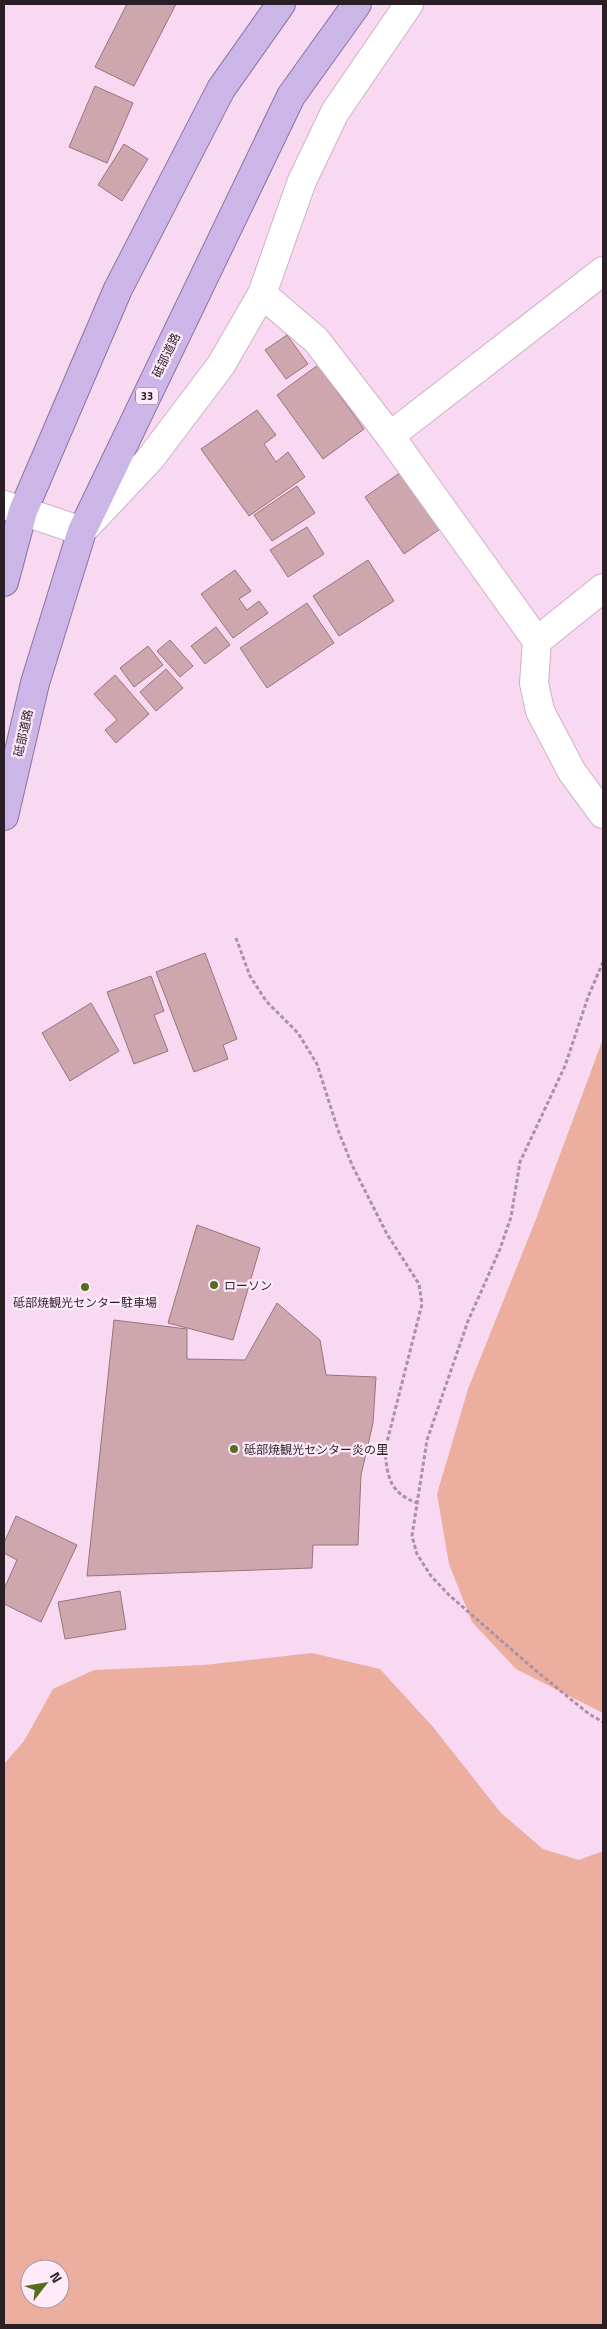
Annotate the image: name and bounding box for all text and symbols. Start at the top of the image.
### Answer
street label: 砥部道路 [147,329,185,381]
road number: 33 [136,388,158,404]
street label: 砥部道路 [8,707,38,759]
place label: ローソン [224,1276,272,1295]
marker: ローソン [208,1279,220,1291]
marker: 砥部焼観光センター駐車場 [79,1281,91,1293]
place label: 砥部焼観光センター駐車場 [13,1293,157,1312]
place label: 砥部焼観光センター炎の里 [244,1440,388,1459]
marker: 砥部焼観光センター炎の里 [228,1443,240,1455]
north arrow [20,2259,70,2309]
text: N [45,2267,68,2287]

